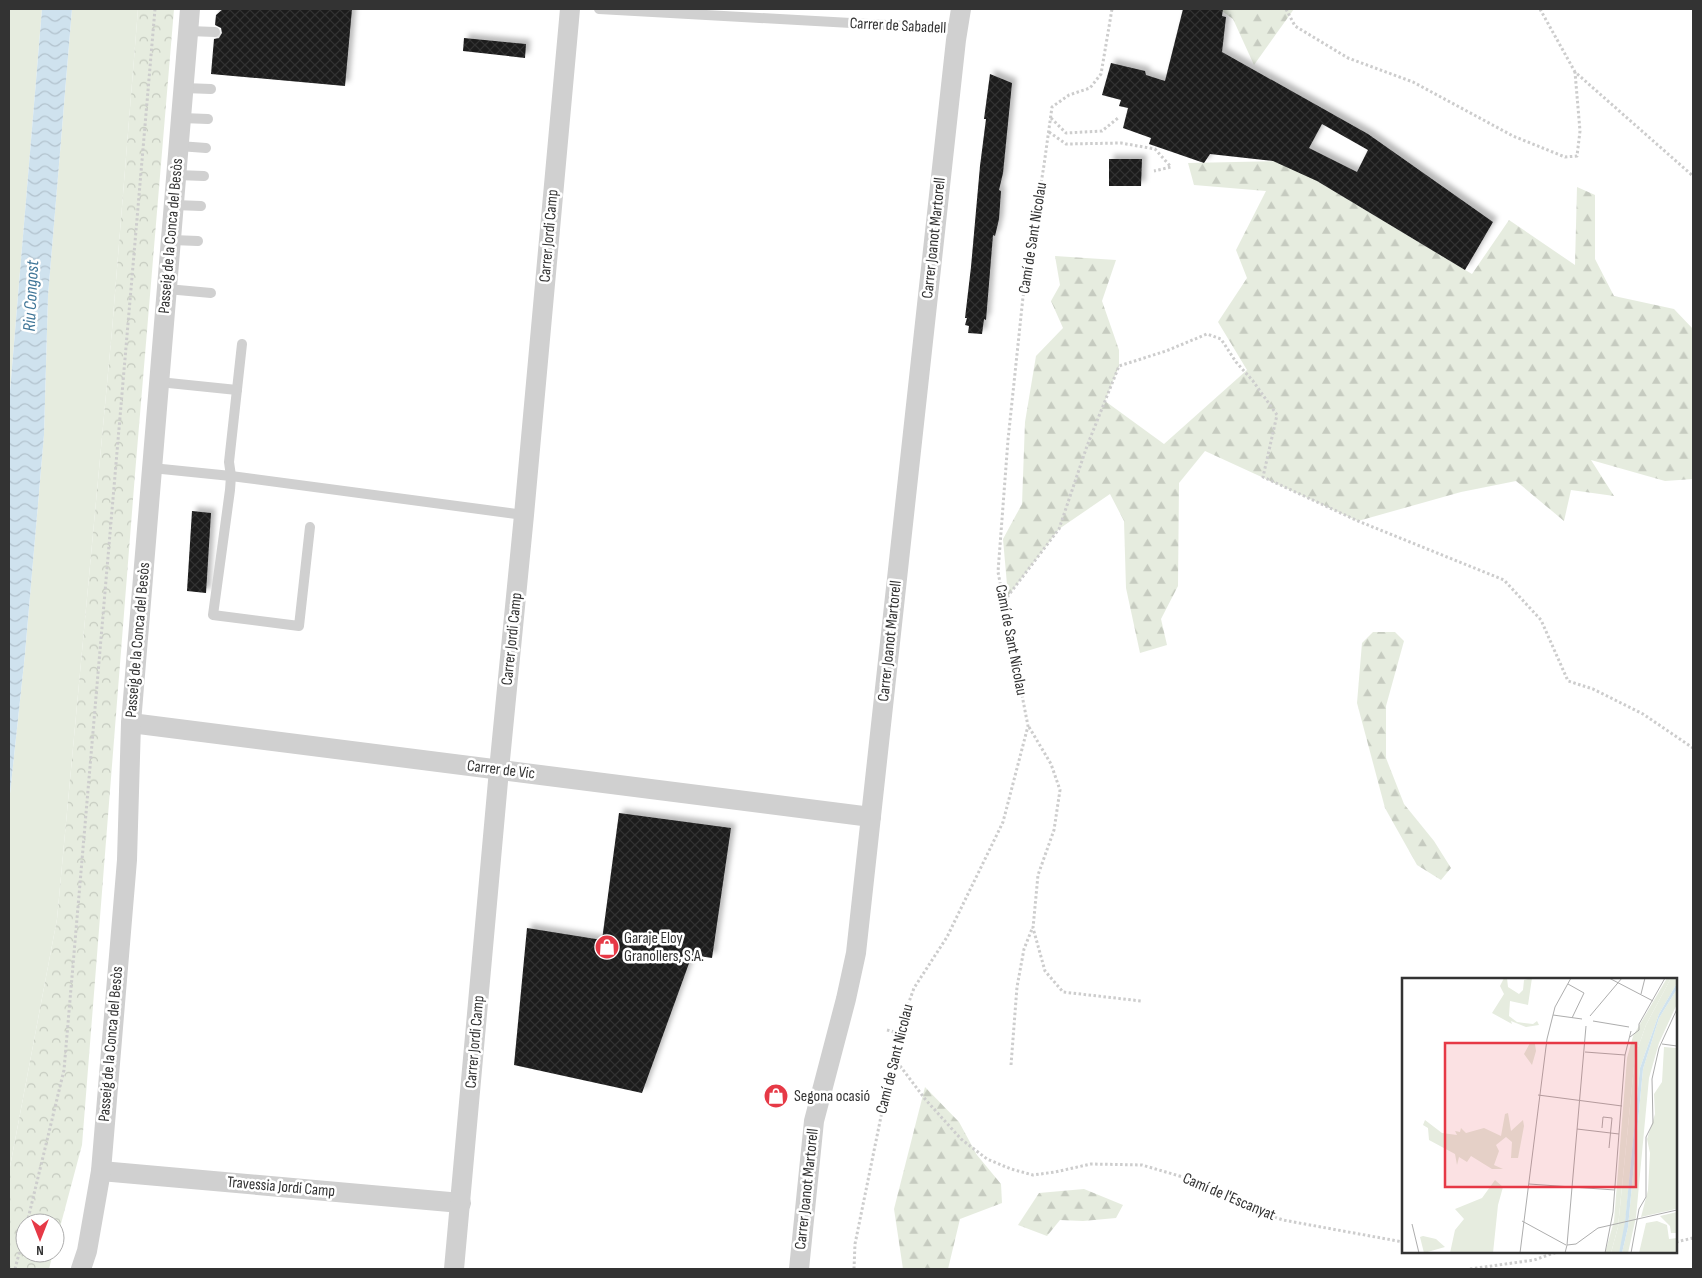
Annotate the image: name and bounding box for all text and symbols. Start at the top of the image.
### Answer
street label: Carrer de Sabadell [849,14,947,38]
street label: Passeig de la Conca del Besòs [155,157,187,315]
street label: Carrer Joanot Martorell [918,176,950,300]
street label: Camí de Sant Nicolau [1015,181,1051,295]
street label: Carrer Jordi Camp [535,189,563,283]
water label: Riu Congost [19,259,43,332]
street label: Passeig de la Conca del Besòs [122,561,154,719]
street label: Carrer Joanot Martorell [874,579,906,703]
street label: Camí de Sant Nicolau [991,583,1031,697]
street label: Carrer Jordi Camp [498,592,526,686]
street label: Carrer de Vic [466,756,536,784]
place label: Garaje Eloy Granollers, S.A. [624,929,704,966]
shop icon: Garaje Eloy Granollers, S.A. [594,934,620,960]
street label: Passeig de la Conca del Besòs [95,965,127,1123]
inset map [1402,978,1677,1253]
street label: Carrer Jordi Camp [461,995,489,1089]
street label: Camí de Sant Nicolau [872,1002,918,1116]
shop icon: Segona ocasió [763,1083,789,1109]
place label: Segona ocasió [794,1087,870,1106]
street label: Carrer Joanot Martorell [791,1127,823,1251]
street label: Camí de l'Escanyat [1180,1169,1278,1225]
street label: Travessia Jordi Camp [226,1173,336,1201]
north arrow [15,1213,65,1263]
text: N [36,1242,44,1259]

